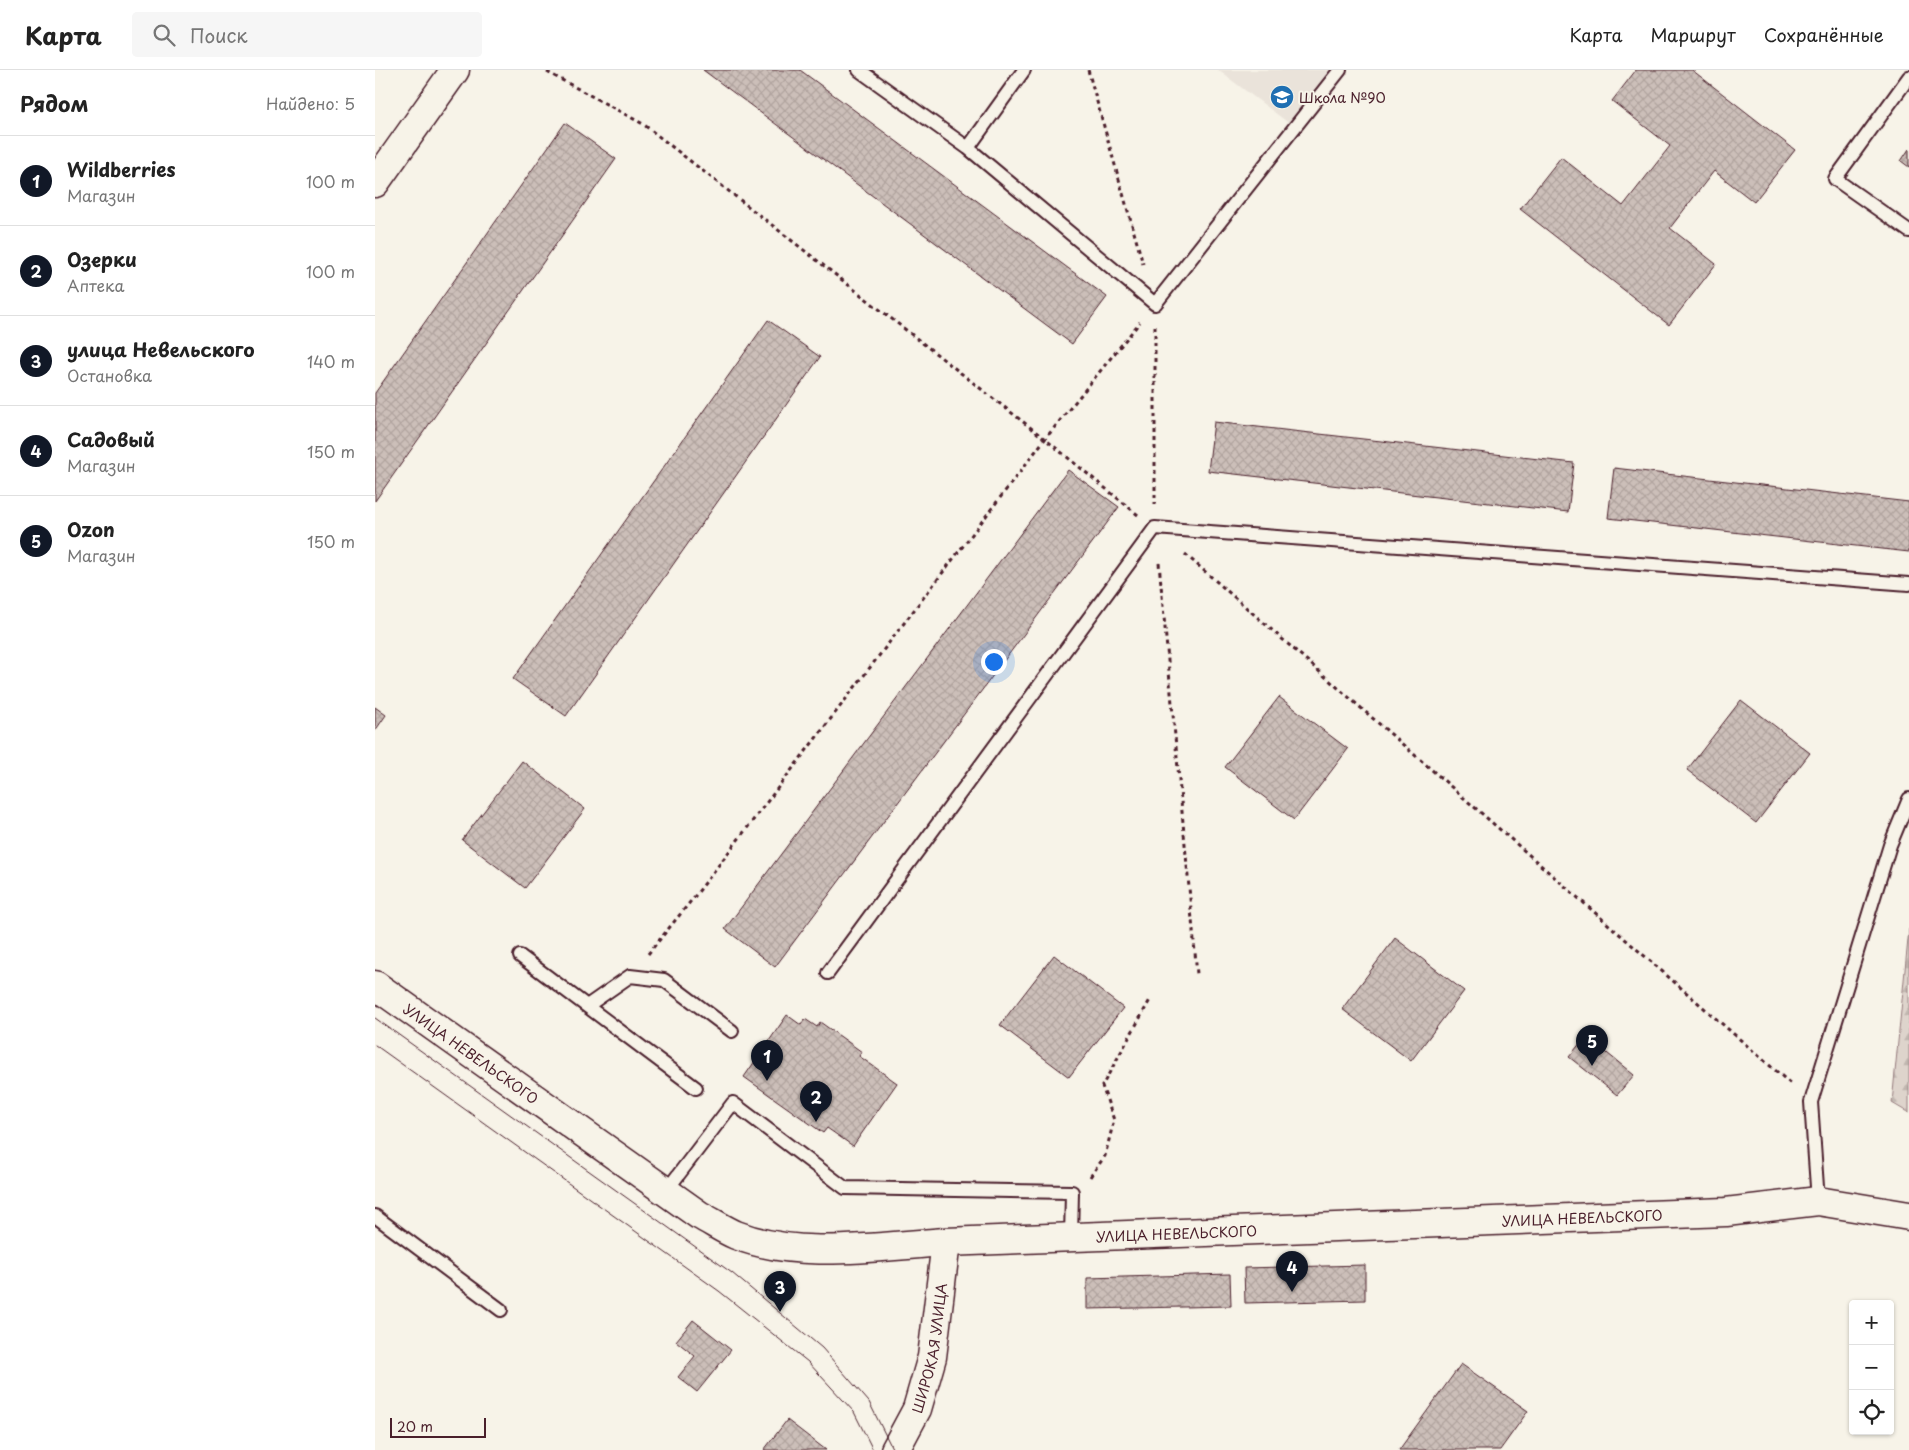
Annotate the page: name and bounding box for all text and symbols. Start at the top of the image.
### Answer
search box [132,12,482,57]
text: Карта [25,17,102,53]
icon: search [150,21,178,49]
text: Поиск [190,21,248,49]
text: Карта [1570,21,1622,48]
text: Маршрут [1650,21,1736,48]
text: Сохранённые [1764,21,1884,48]
school or university icon: Школа №90 [1269,84,1295,110]
text: Рядом [20,87,88,119]
place label: Школа №90 [1299,87,1386,108]
text: Найдено: 5 [266,91,355,115]
text: Wildberries [67,155,176,183]
text: 1 [32,169,40,193]
text: 100 m [306,169,355,193]
text: Магазин [67,183,136,207]
text: Озерки [67,245,137,273]
text: 2 [30,259,42,283]
text: 100 m [306,259,355,283]
text: Аптека [67,273,124,297]
text: улица Невельского [67,335,255,363]
text: 3 [31,349,41,373]
text: 140 m [307,349,355,373]
text: Остановка [67,363,152,387]
text: Садовый [67,425,155,453]
text: 4 [31,439,41,463]
text: 150 m [307,439,355,463]
text: Магазин [67,453,136,477]
text: Ozon [67,515,115,543]
text: 5 [31,529,41,553]
text: 150 m [307,529,355,553]
text: Магазин [67,543,136,567]
your location [981,649,1007,675]
street label: УЛИЦА НЕВЕЛЬСКОГО [399,998,543,1108]
pin: 5 [1576,1025,1608,1066]
pin: 1 [751,1040,783,1081]
pin: 2 [800,1081,832,1122]
street label: УЛИЦА НЕВЕЛЬСКОГО [1501,1204,1663,1231]
street label: УЛИЦА НЕВЕЛЬСКОГО [1096,1220,1257,1247]
pin: 4 [1276,1251,1308,1292]
pin: 3 [764,1271,796,1312]
street label: ШИРОКАЯ УЛИЦА [906,1282,951,1415]
map controls [1849,1300,1894,1435]
button: + [1849,1300,1894,1345]
button: − [1849,1345,1894,1390]
button: locate [1849,1390,1894,1435]
scale bar [390,1415,486,1438]
text: 20 m [397,1416,433,1437]

